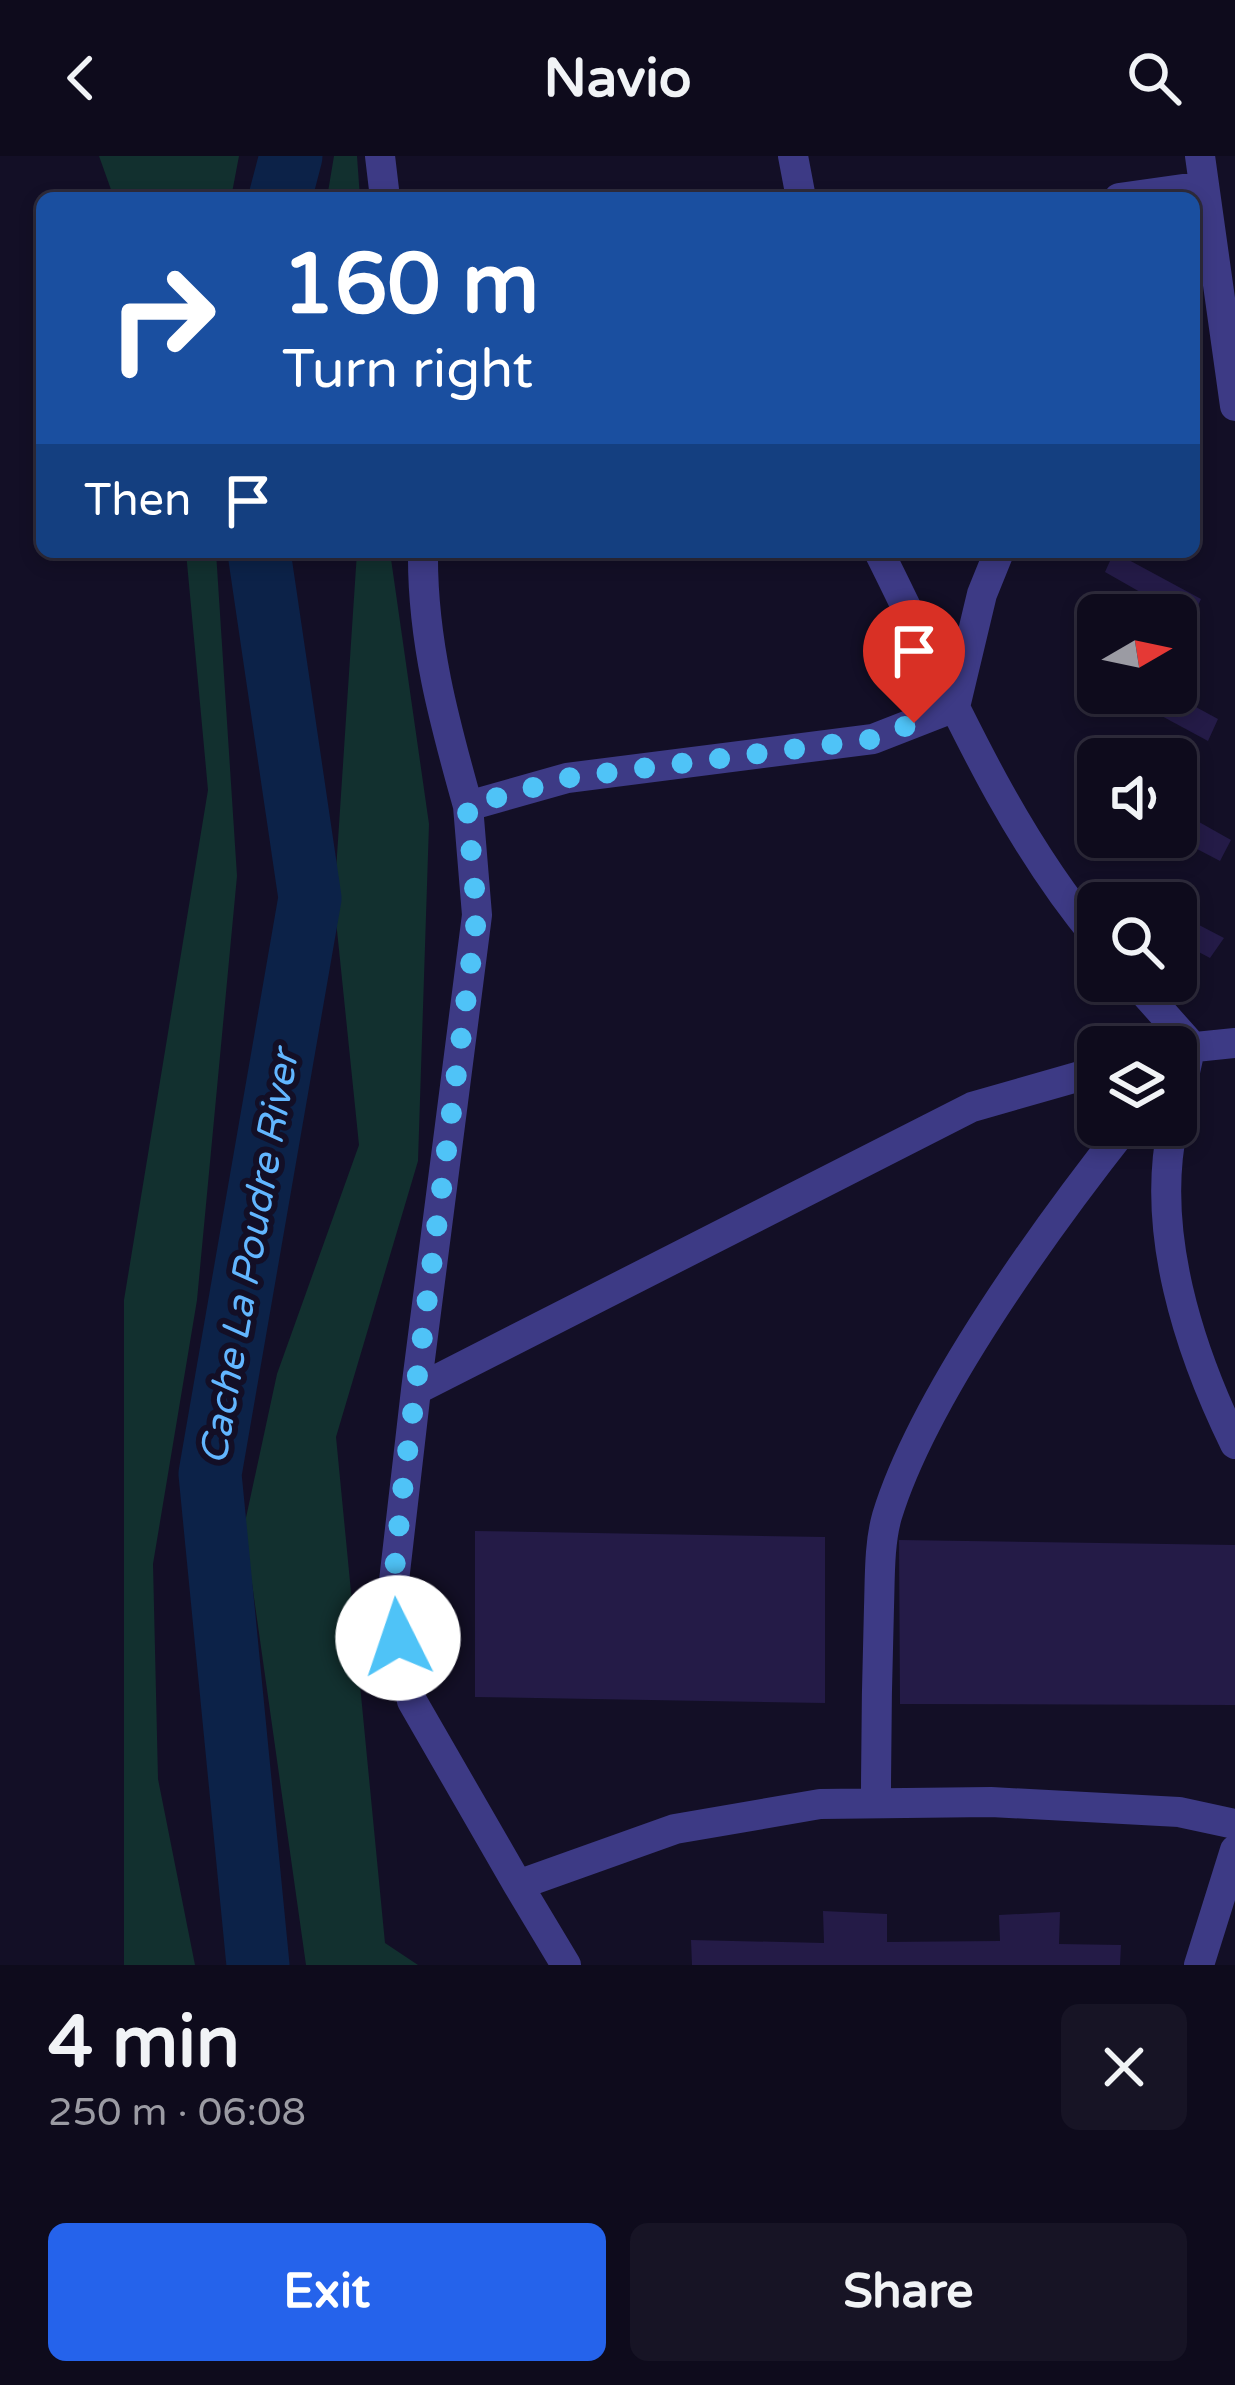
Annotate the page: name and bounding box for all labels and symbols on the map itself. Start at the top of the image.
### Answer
north arrow [1077,594,1197,714]
pin [863,600,965,723]
water label: Cache La Poudre River [190,1042,310,1468]
position arrow [335,1575,461,1701]

